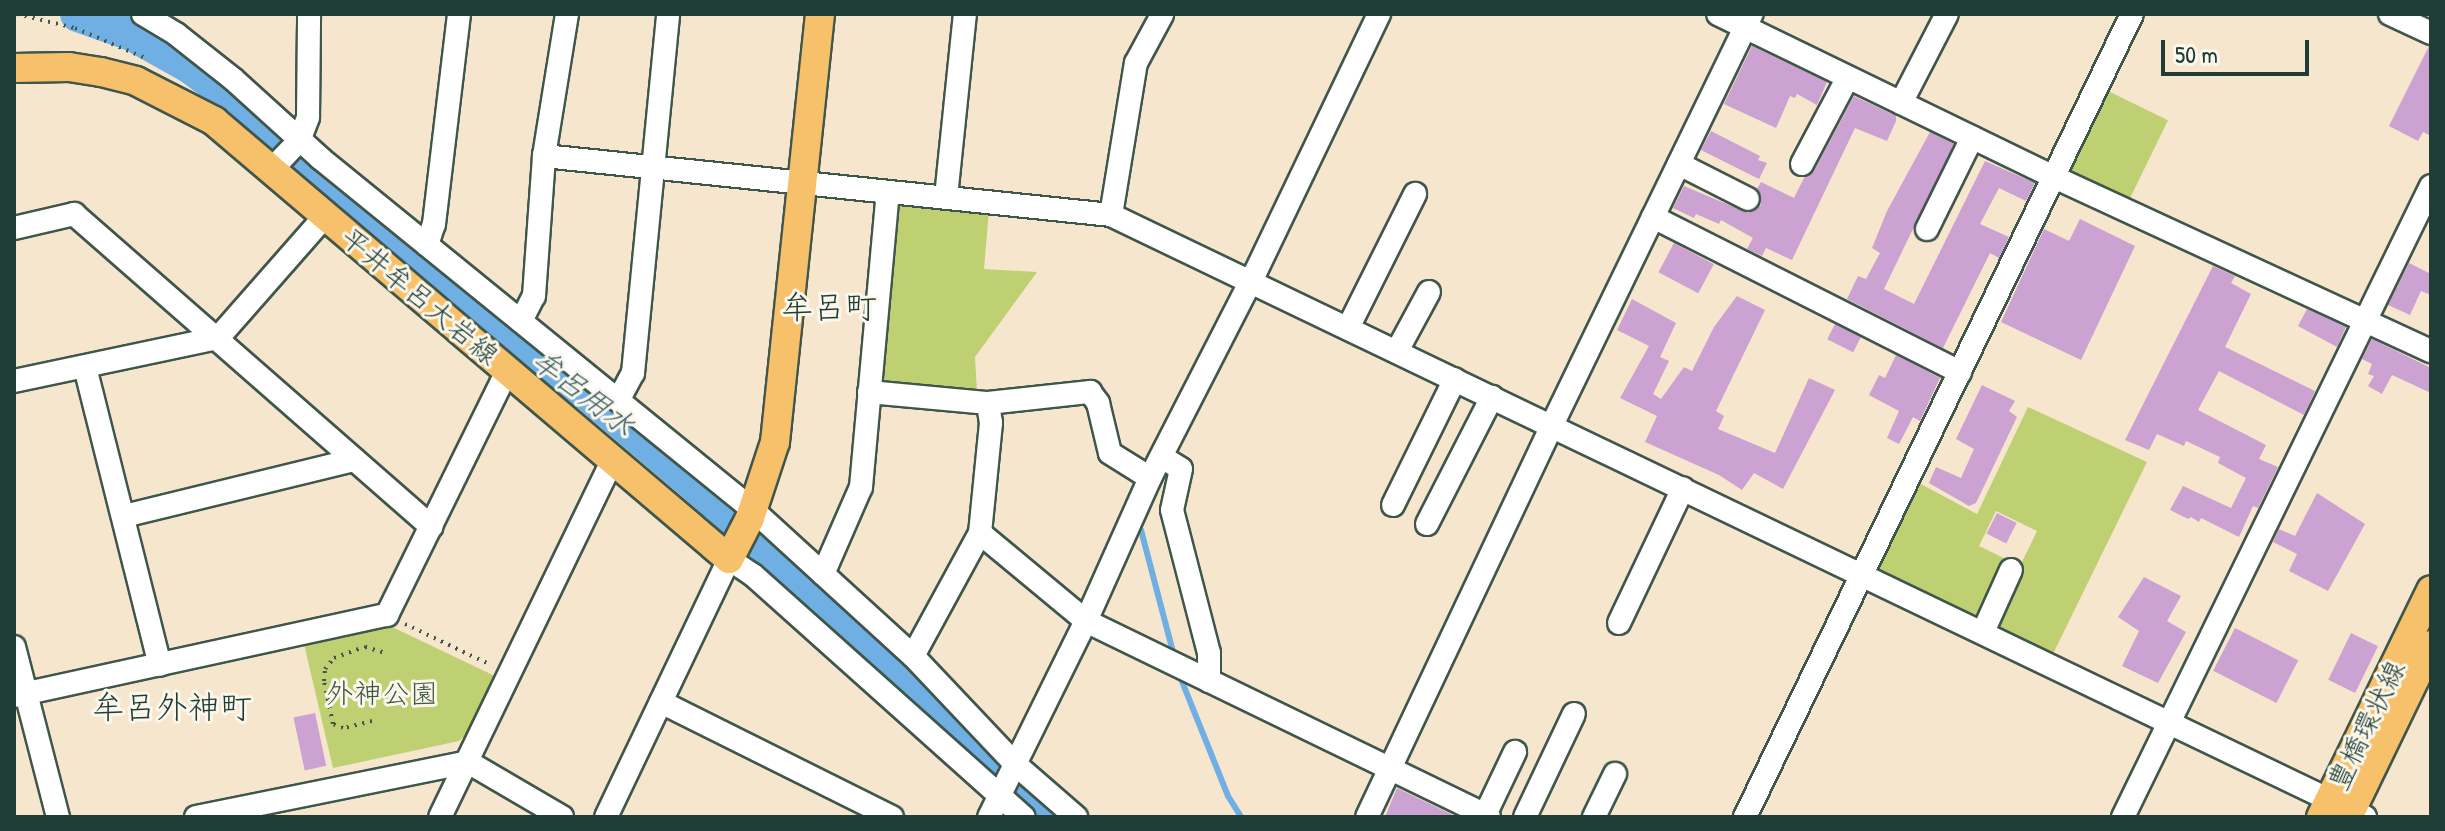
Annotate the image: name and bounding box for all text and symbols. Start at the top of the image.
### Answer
scale bar [2165,24,2313,74]
text: 50 m [2175,38,2218,70]
street label: 平井牟呂大岩線 [334,220,506,372]
district label: 牟呂町 [781,288,877,326]
water label: 牟呂用水 [526,341,642,443]
street label: 豊橋環状線 [2320,655,2412,795]
park label: 外神公園 [326,676,438,710]
district label: 牟呂外神町 [92,688,252,726]

